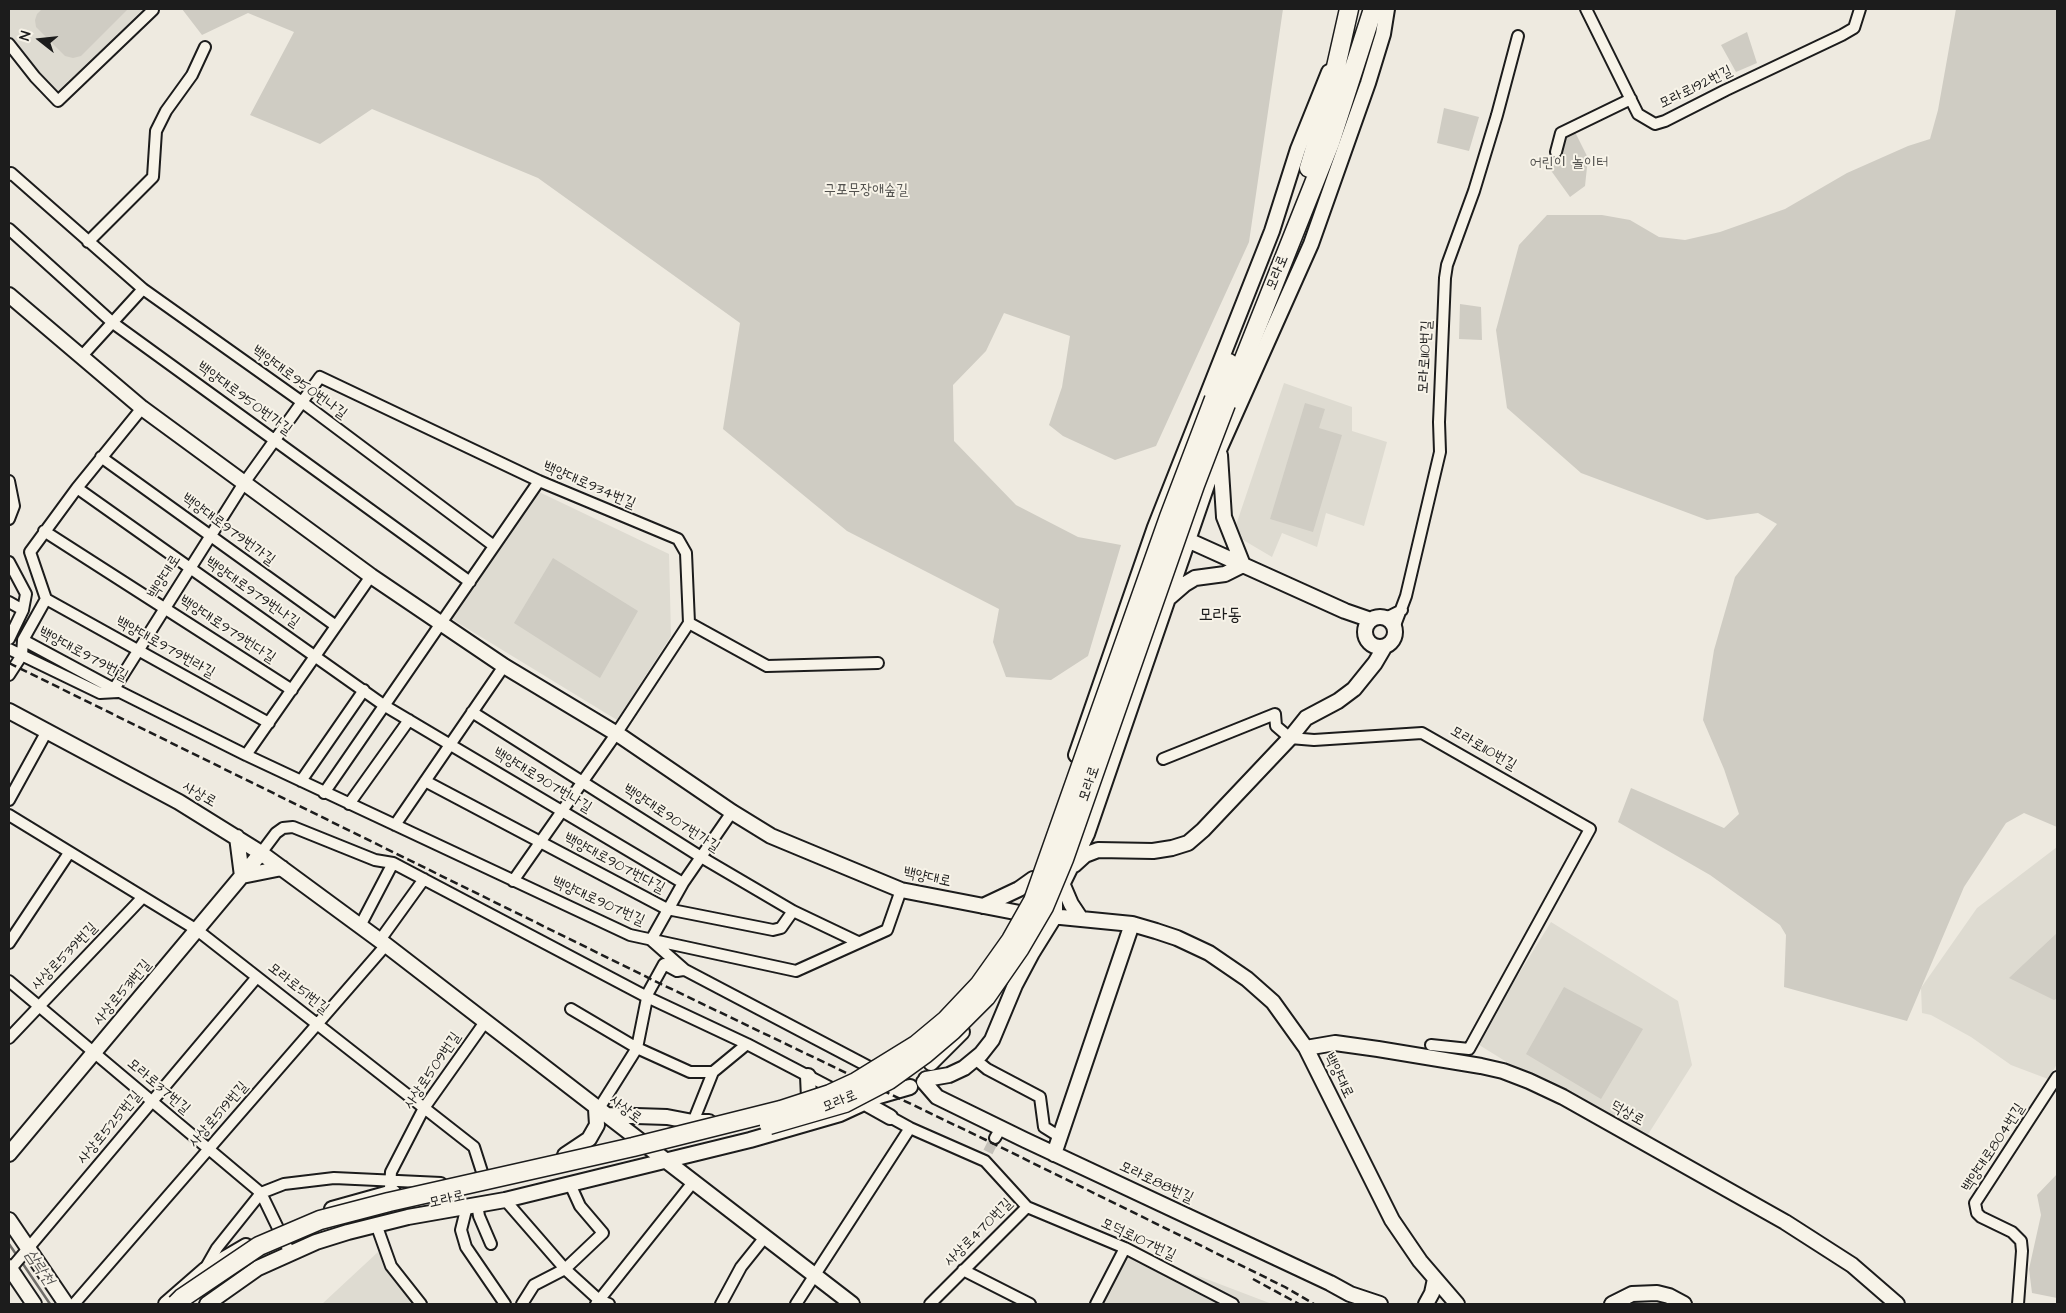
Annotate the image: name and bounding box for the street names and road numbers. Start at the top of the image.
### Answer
street label: 모라로192번길 [1656,63,1736,113]
street label: 모라로 [1263,253,1293,293]
street label: 모라로110번길 [1415,320,1437,394]
street label: 백양대로950번나길 [248,342,350,424]
street label: 백양대로950번가길 [193,358,295,440]
street label: 백양대로934번길 [540,458,638,514]
street label: 백양대로979번가길 [178,490,278,570]
street label: 백양대로 [145,552,185,602]
street label: 백양대로979번나길 [201,554,303,632]
street label: 백양대로979번다길 [176,592,278,668]
street label: 백양대로979번라길 [112,613,218,683]
street label: 백양대로979번길 [35,624,131,686]
street label: 모라로110번길 [1447,723,1519,775]
street label: 백양대로907번나길 [489,745,595,817]
street label: 모라로 [1076,764,1104,804]
street label: 사상로 [179,778,219,812]
street label: 백양대로907번가길 [619,781,723,857]
street label: 백양대로907번다길 [560,830,668,898]
street label: 백양대로 [902,864,952,892]
street label: 백양대로907번길 [549,874,647,930]
street label: 사상로539번길 [28,919,102,995]
street label: 사상로531번길 [90,956,156,1030]
street label: 모라로51번길 [264,959,332,1019]
street label: 사상로509번길 [401,1029,465,1113]
street label: 백양대로 [1319,1050,1357,1102]
street label: 모라로37번길 [123,1055,193,1119]
street label: 사상로519번길 [185,1078,253,1152]
street label: 모라로 [820,1087,860,1117]
street label: 사상로525번길 [74,1088,146,1168]
street label: 사상로 [605,1092,645,1128]
street label: 덕상로 [1607,1097,1647,1131]
street label: 백양대로804번길 [1959,1100,2029,1196]
street label: 모라로88번길 [1116,1158,1196,1208]
street label: 모라로 [427,1187,467,1213]
street label: 사상로470번길 [941,1195,1017,1271]
street label: 모덕로107번길 [1098,1215,1178,1265]

